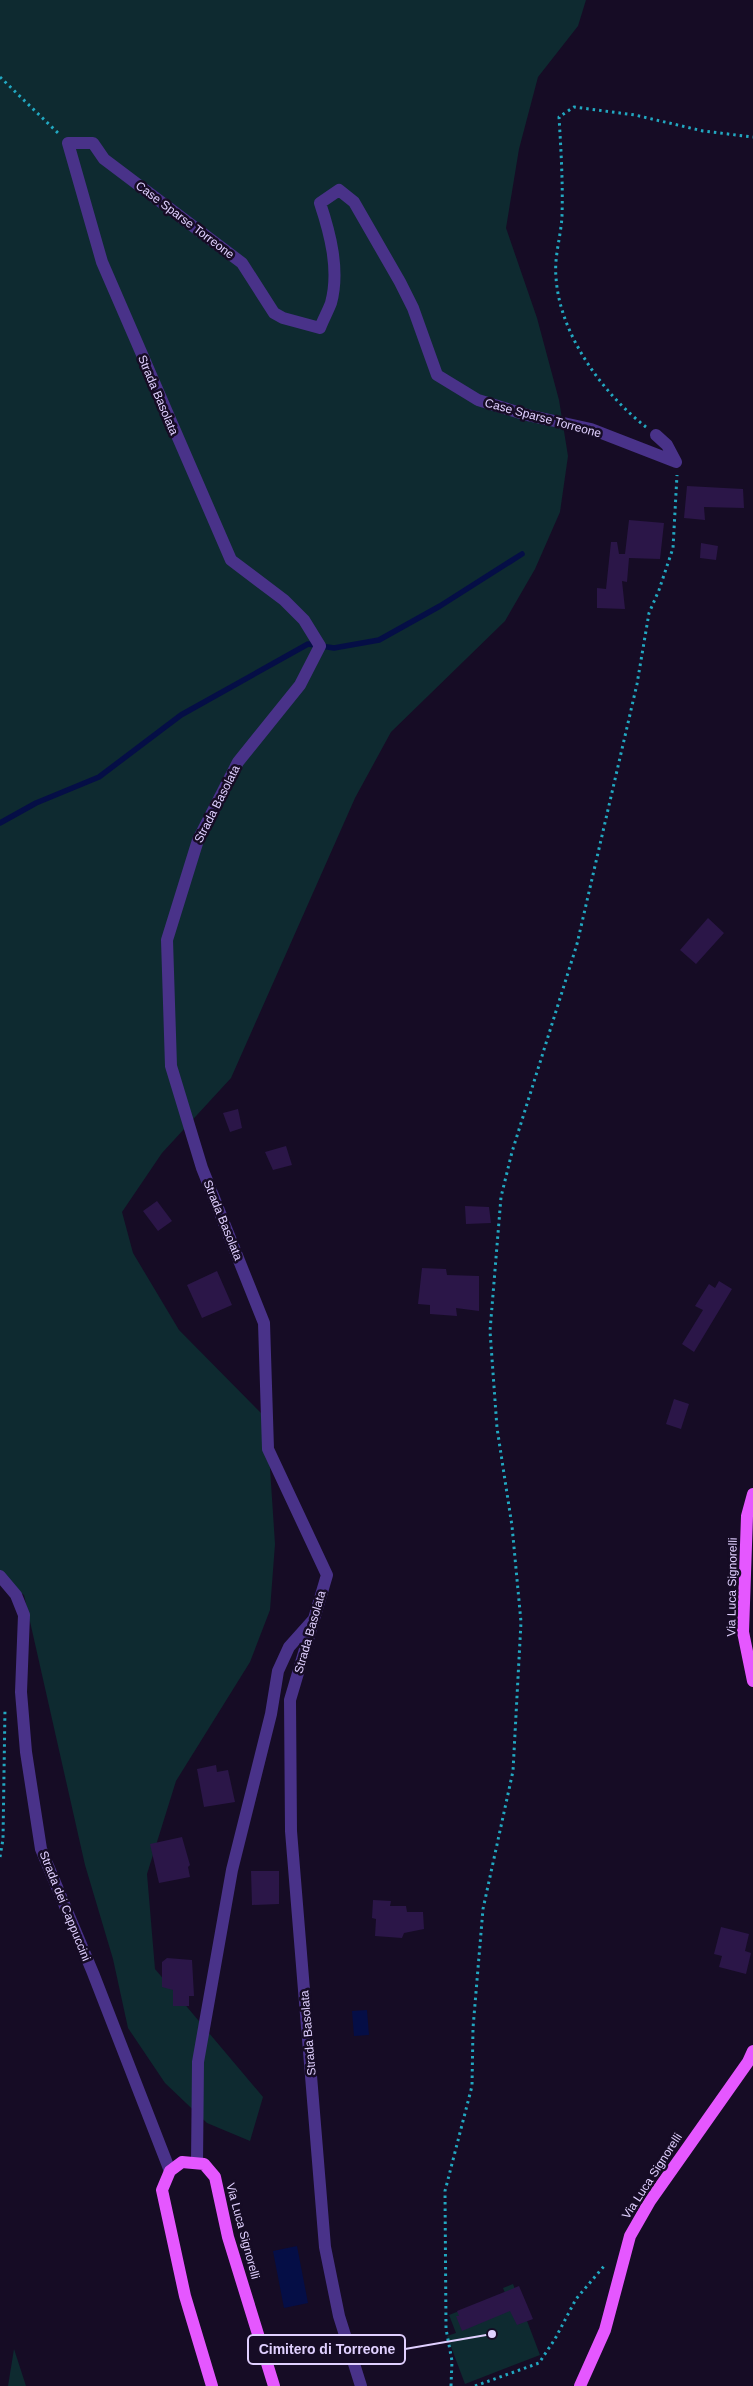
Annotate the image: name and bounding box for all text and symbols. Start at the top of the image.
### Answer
street label: Case Sparse Torreone [133,178,237,262]
street label: Strada Basolata [135,353,181,437]
street label: Case Sparse Torreone [483,396,603,440]
street label: Strada Basolata [191,762,243,845]
street label: Strada Basolata [201,1178,246,1263]
street label: Via Luca Signorelli [724,1537,740,1637]
street label: Strada Basolata [292,1589,329,1675]
street label: Strada dei Cappuccini [37,1849,93,1963]
street label: Strada Basolata [297,1990,319,2076]
street label: Via Luca Signorelli [619,2131,685,2221]
street label: Via Luca Signorelli [223,2181,263,2281]
callout: Cimitero di Torreone [248,2335,405,2364]
text: Cimitero di Torreone [259,2341,396,2357]

